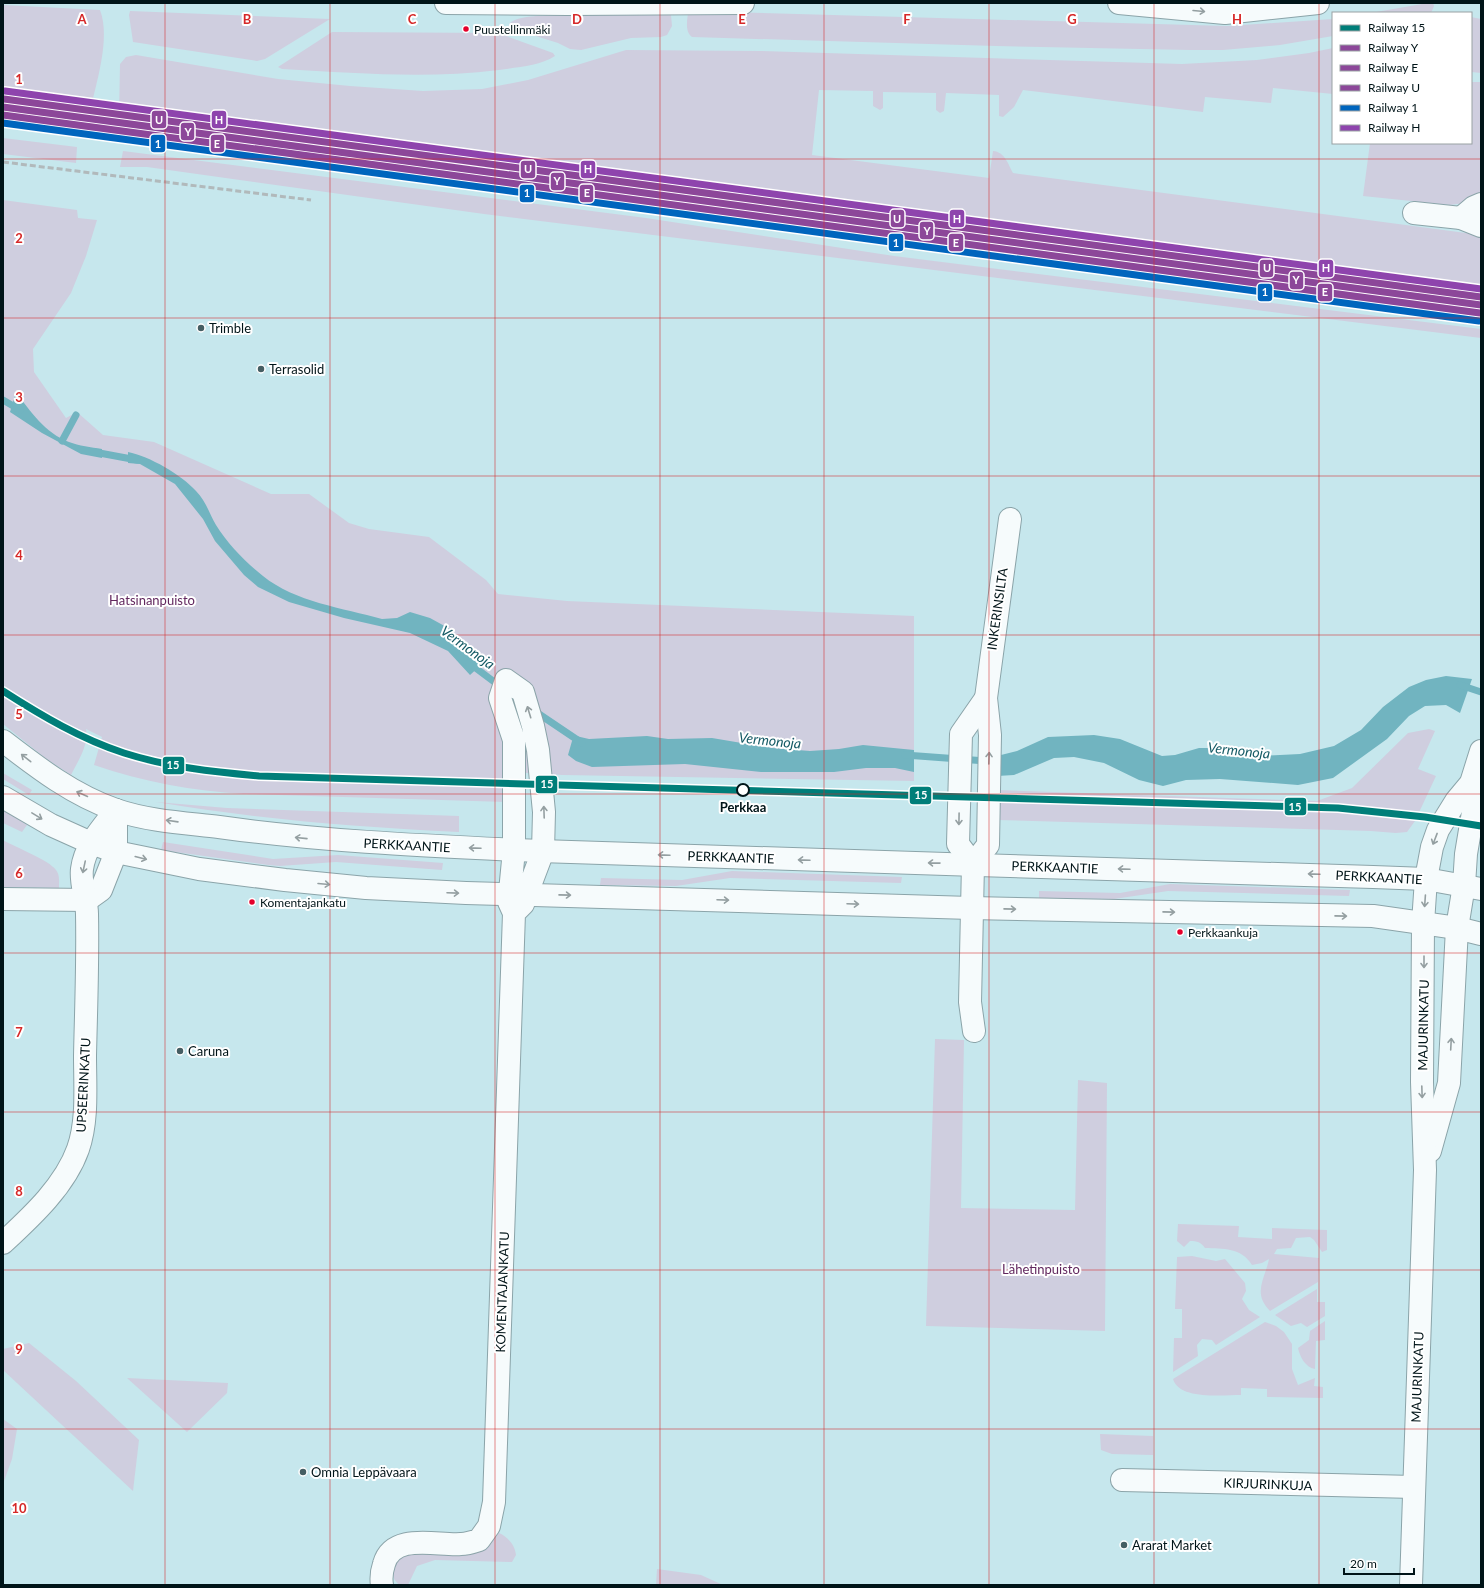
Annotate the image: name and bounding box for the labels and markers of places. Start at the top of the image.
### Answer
place label: Puustellinmäki [474,22,551,37]
marker: Puustellinmäki [461,24,471,34]
place label: Trimble [209,320,251,336]
marker: Trimble [196,323,206,333]
place label: Terrasolid [269,361,324,377]
marker: Terrasolid [256,364,266,374]
marker: Perkkaa [736,783,750,797]
place label: Perkkaa [720,799,766,815]
place label: Komentajankatu [260,895,346,910]
marker: Komentajankatu [247,897,257,907]
place label: Perkkaankuja [1188,925,1258,940]
marker: Perkkaankuja [1175,927,1185,937]
place label: Caruna [188,1043,229,1059]
marker: Caruna [175,1046,185,1056]
place label: Omnia Leppävaara [311,1464,417,1480]
marker: Omnia Leppävaara [298,1467,308,1477]
place label: Ararat Market [1132,1537,1212,1553]
marker: Ararat Market [1119,1540,1129,1550]

